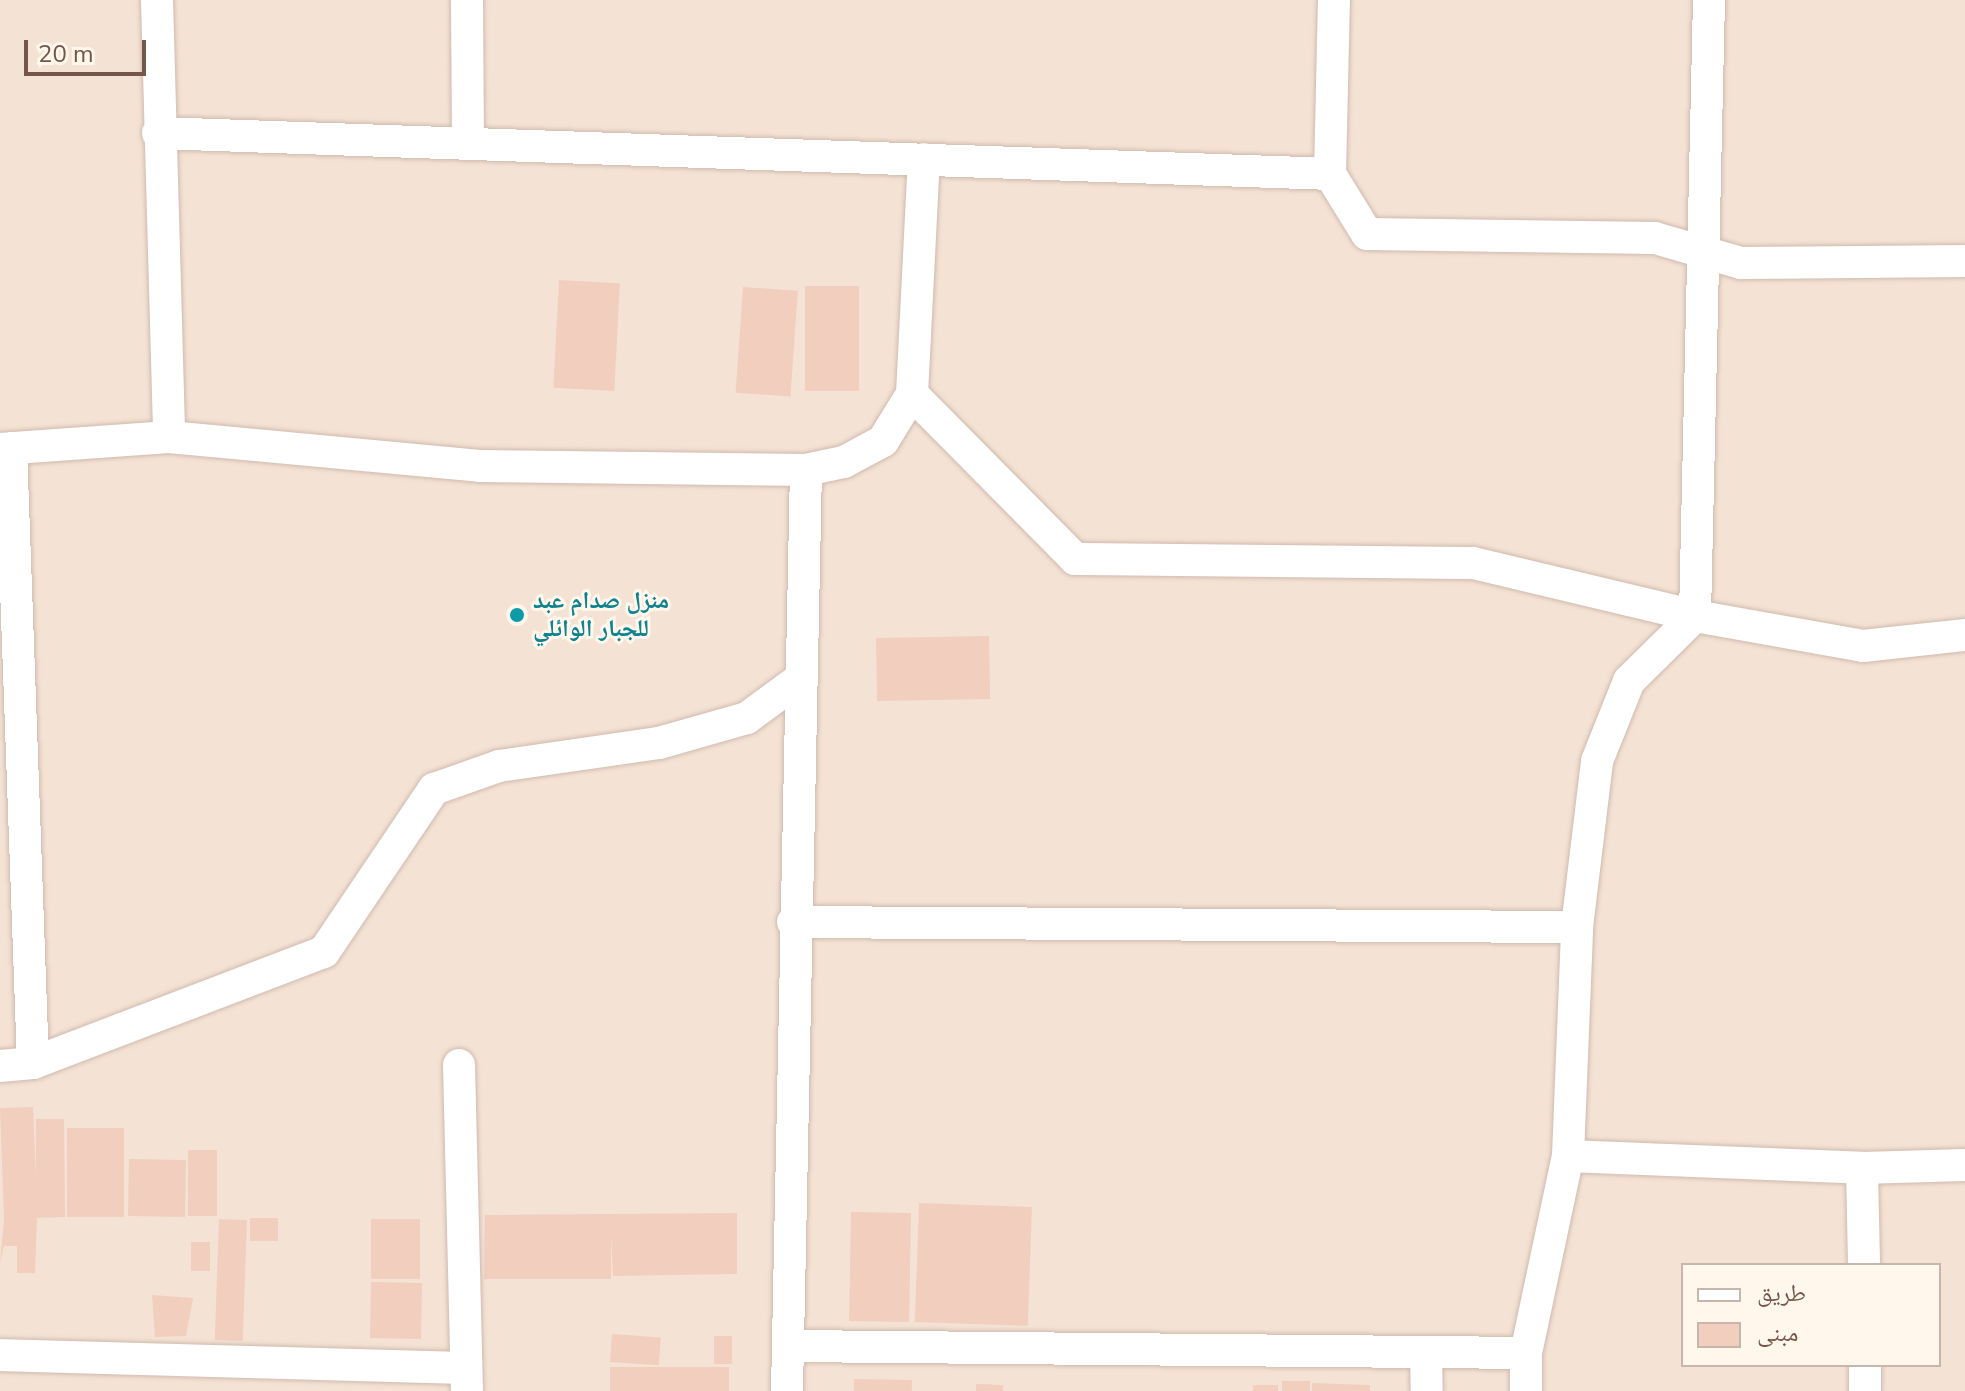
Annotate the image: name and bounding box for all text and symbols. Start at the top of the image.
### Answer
scale bar [28,24,150,74]
text: 20 m [38,38,94,70]
place label: منزل صدام عبد للجبار الوائلي [533,587,669,643]
marker: منزل صدام عبد للجبار الوائلي [508,606,526,624]
legend [1681,1263,1941,1367]
text: طريق [1757,1277,1806,1309]
text: مبنى [1757,1317,1798,1349]

